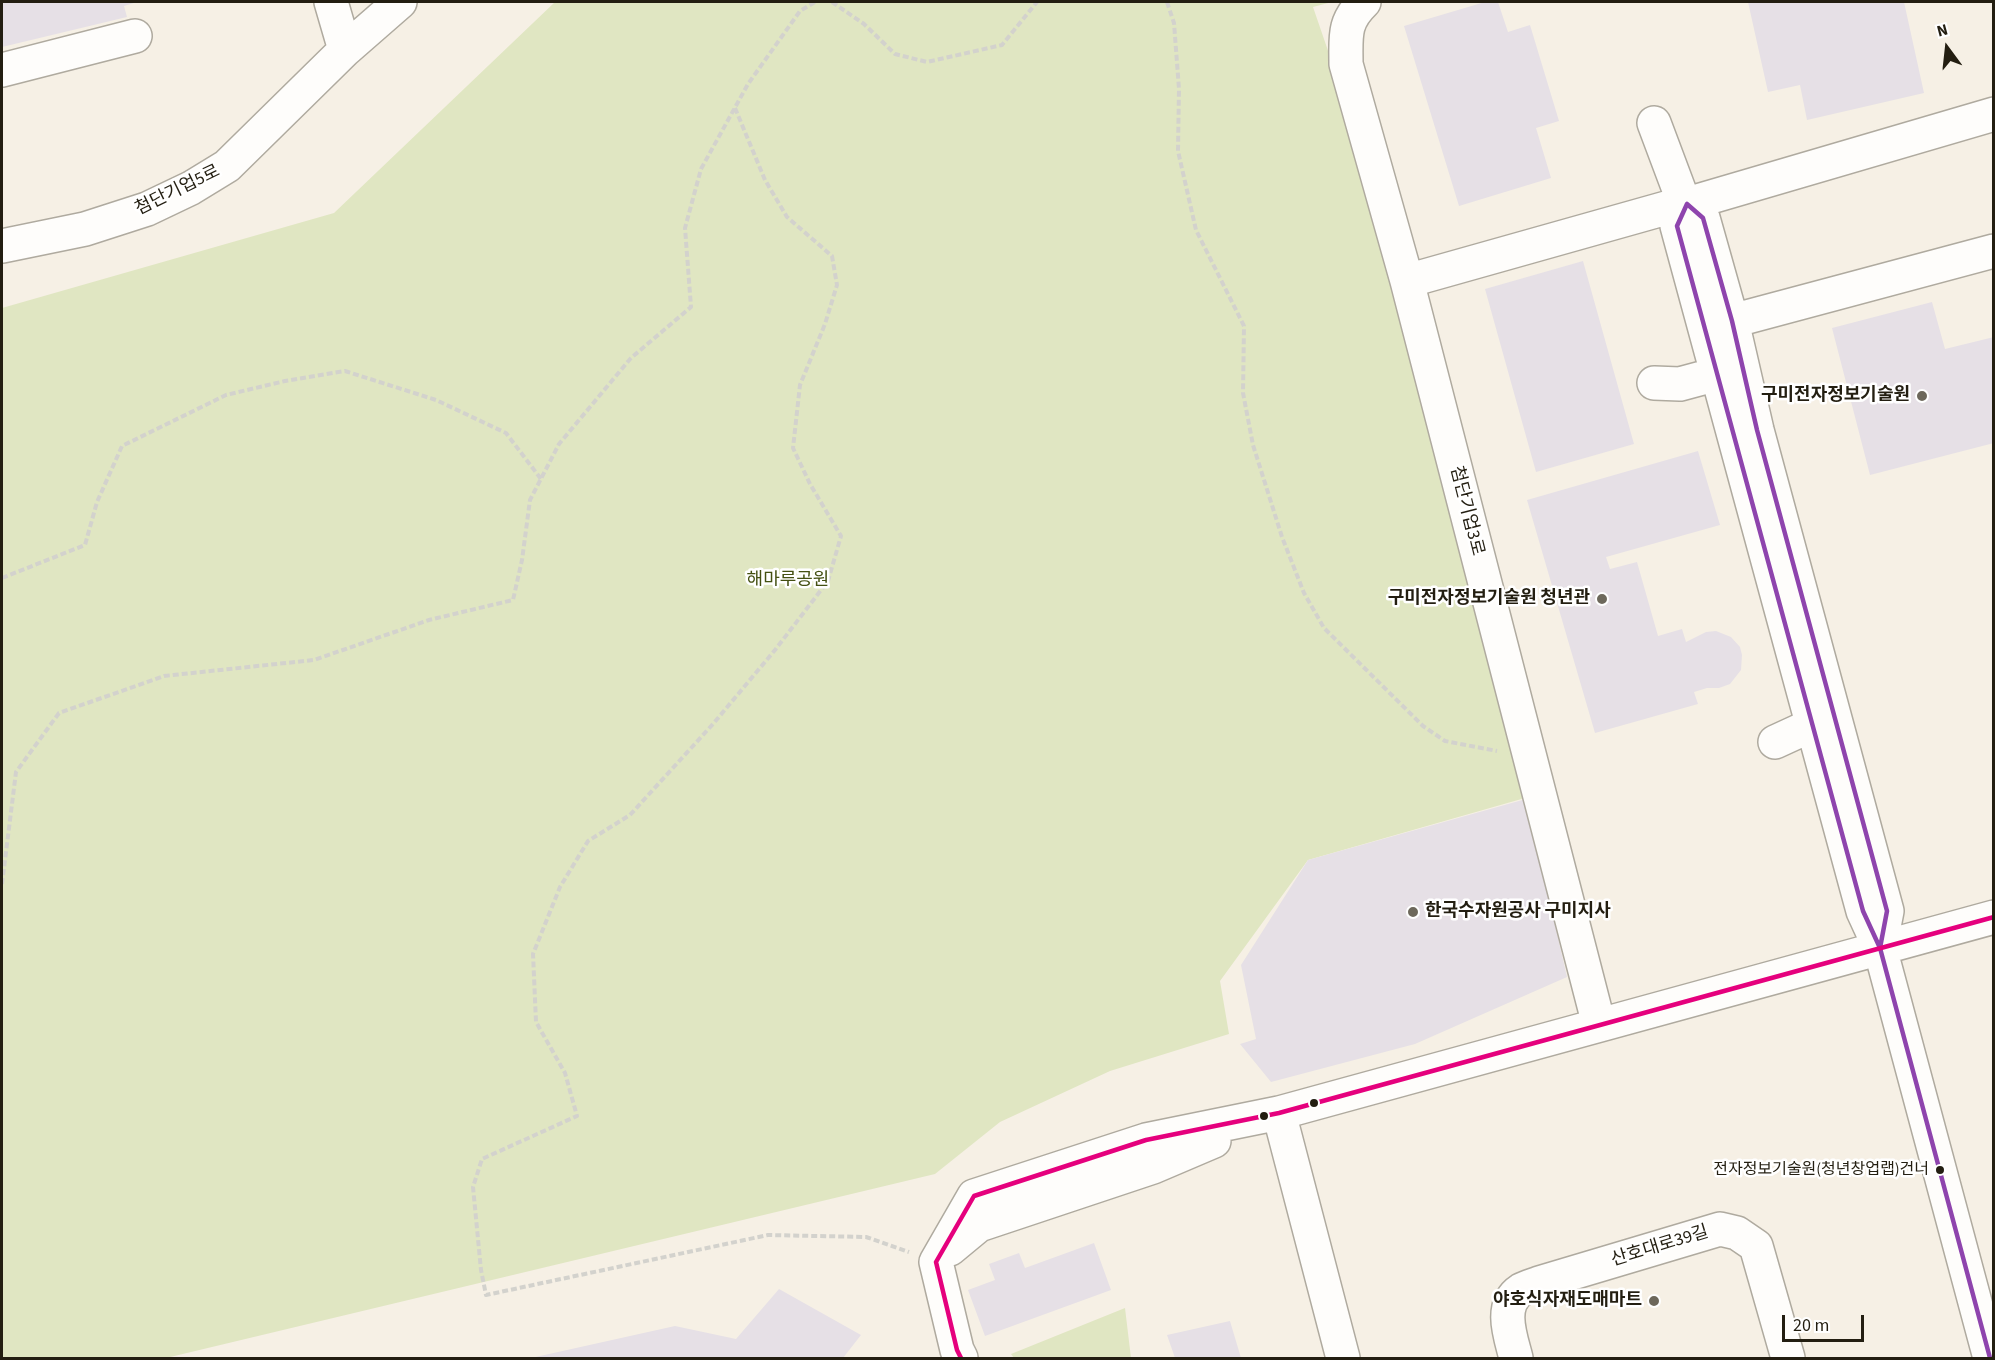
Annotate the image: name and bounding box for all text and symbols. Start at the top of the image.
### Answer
north arrow [1917,18,1977,78]
text: N [1934,19,1950,43]
street label: 첨단기업5로 [132,161,224,221]
place label: 구미전자정보기술원 [1761,385,1910,407]
marker: 구미전자정보기술원 [1915,389,1929,403]
street label: 첨단기업3로 [1444,464,1488,558]
park label: 해마루공원 [747,570,829,592]
place label: 구미전자정보기술원 청년관 [1388,588,1590,610]
marker: 구미전자정보기술원 청년관 [1595,592,1609,606]
place label: 한국수자원공사 구미지사 [1425,901,1611,923]
marker: 한국수자원공사 구미지사 [1406,905,1420,919]
unlabelled marker [1308,1097,1320,1109]
unlabelled marker [1258,1110,1270,1122]
place label: 전자정보기술원(청년창업랩)건너 [1713,1160,1929,1180]
marker: 전자정보기술원(청년창업랩)건너 [1934,1164,1946,1176]
street label: 산호대로39길 [1609,1222,1711,1272]
place label: 야호식자재도매마트 [1493,1290,1642,1312]
marker: 야호식자재도매마트 [1647,1294,1661,1308]
scale bar [1785,1303,1868,1341]
text: 20 m [1793,1313,1829,1338]

